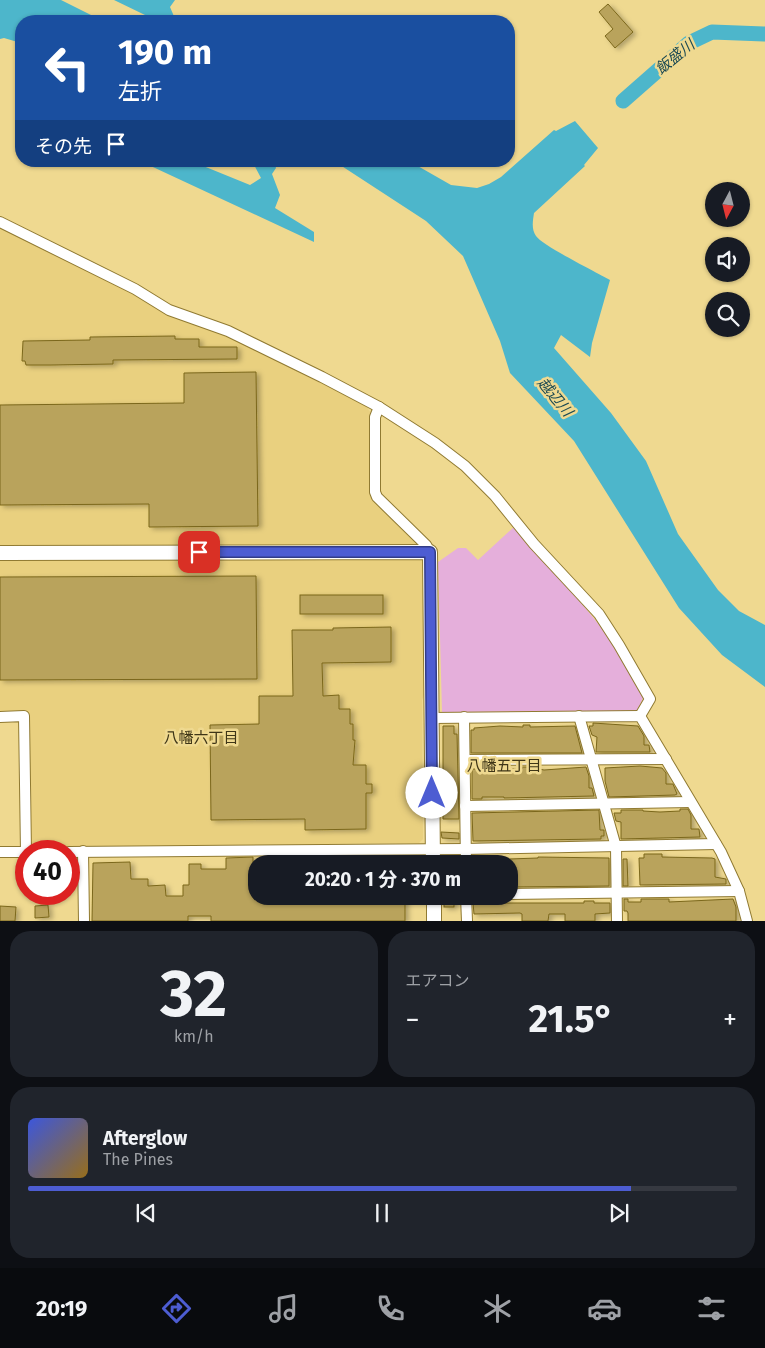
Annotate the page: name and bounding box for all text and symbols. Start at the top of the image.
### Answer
text: 190 m [118,31,212,73]
icon: left [35,35,100,100]
water label: 飯盛川 [652,35,700,78]
text: 左折 [118,78,162,105]
icon: arrive [102,130,130,158]
text: その先 [35,135,92,158]
north arrow [705,182,750,228]
map controls [705,182,750,337]
button: sound [705,237,750,282]
button: search [705,292,750,337]
water label: 越辺川 [534,374,578,422]
pin [178,531,220,573]
icon: arrive [185,538,213,566]
district label: 八幡六丁目 [163,729,239,747]
district label: 八幡五丁目 [466,757,542,775]
position arrow [405,766,457,818]
speed limit sign: 40 [15,840,80,905]
text: 20:20 · 1 分 · 370 m [305,868,461,891]
text: 32 [160,955,227,1033]
text: エアコン [406,971,470,990]
text: 21.5° [528,996,614,1042]
text: − [406,1003,420,1036]
text: + [723,1003,737,1036]
text: km/h [174,1027,214,1046]
text: Afterglow [103,1127,187,1150]
text: The Pines [103,1150,173,1169]
icon: previous [132,1199,160,1227]
icon: pause [368,1199,396,1227]
icon: next [605,1199,633,1227]
icon: directions [159,1291,194,1326]
icon: music [266,1291,301,1326]
icon: phone [373,1291,408,1326]
icon: climate [480,1291,515,1326]
icon: car [587,1291,622,1326]
icon: filters [694,1291,729,1326]
text: 20:19 [36,1295,87,1322]

